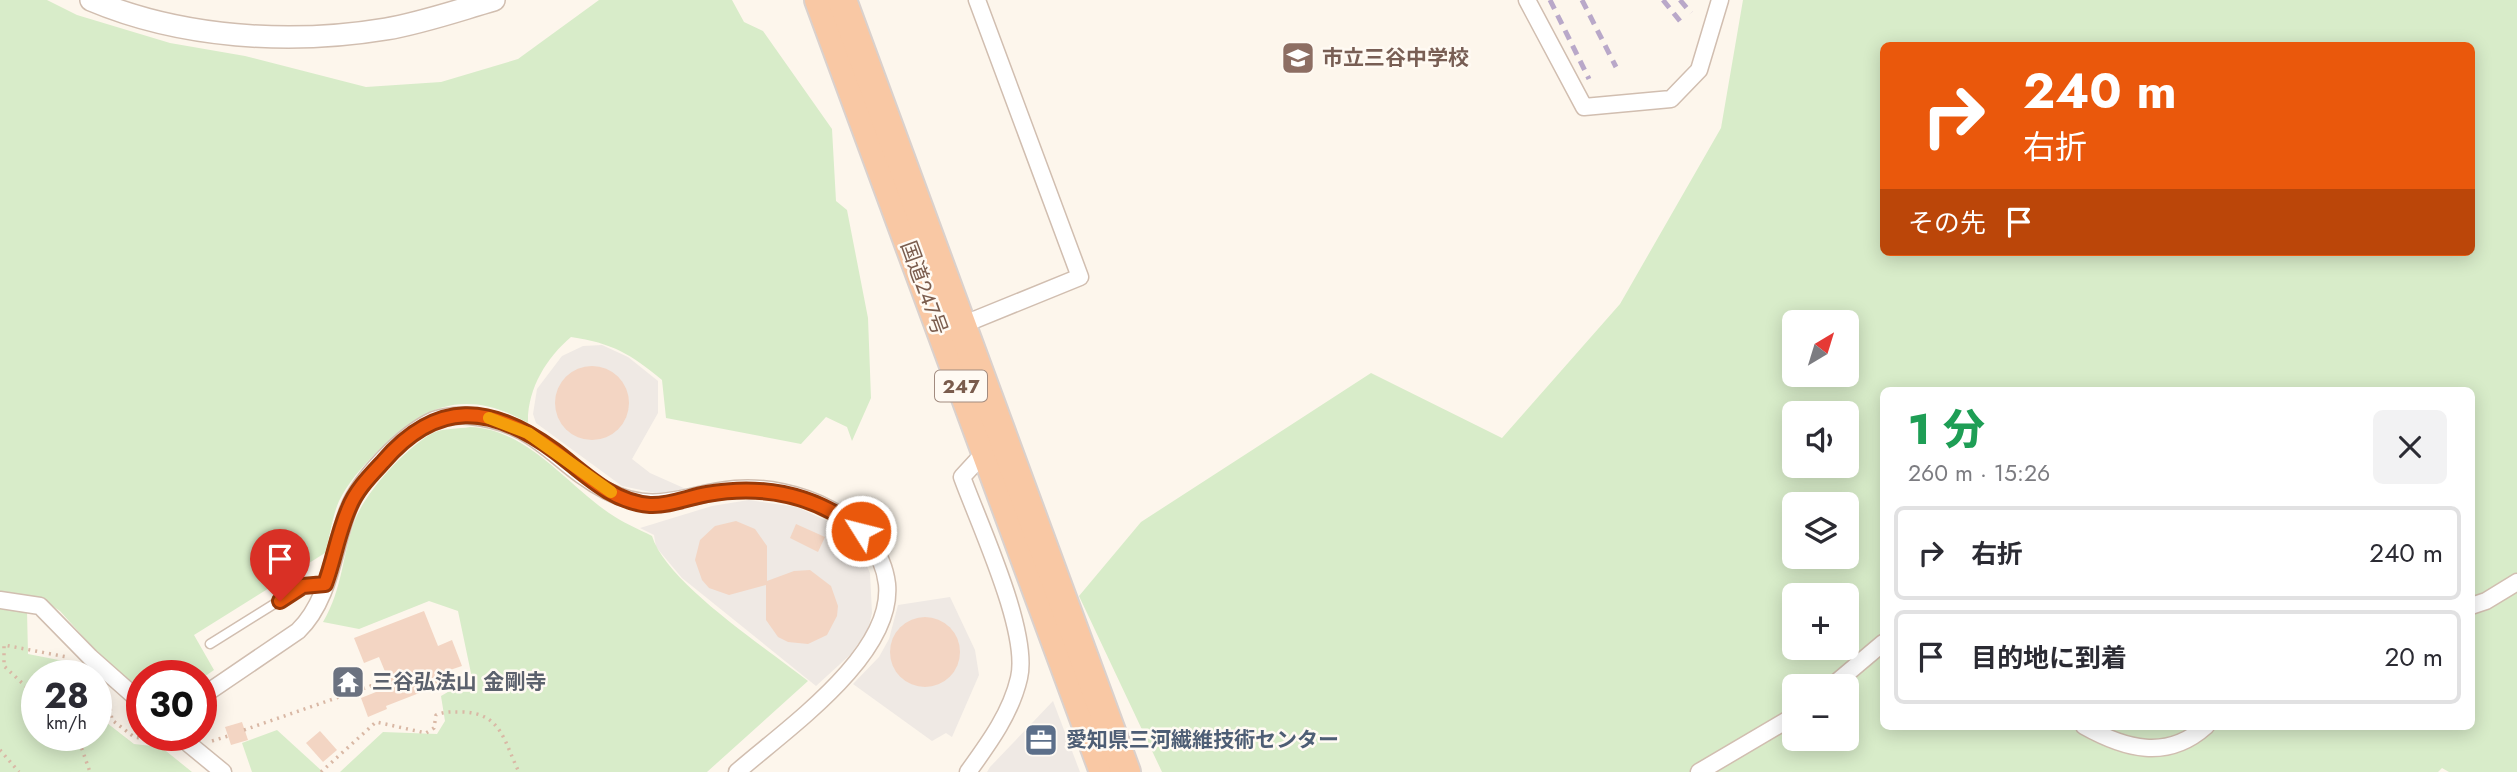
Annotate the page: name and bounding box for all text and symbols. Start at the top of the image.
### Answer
school or university icon: 市立三谷中学校 [1279,39,1317,77]
place label: 市立三谷中学校 [1322,43,1469,73]
text: 240 m [2023,56,2177,126]
icon: right [1908,70,1999,161]
text: 右折 [2023,124,2087,170]
icon: arrive [2000,203,2038,241]
text: その先 [1908,204,1986,242]
street label: 国道247号 [893,237,955,339]
north arrow [1782,310,1858,387]
map controls [1782,310,1859,751]
road number: 247 [935,370,987,402]
text: 1 分 [1908,399,1985,460]
button: sound [1782,401,1859,478]
button: close [2373,410,2447,484]
text: 260 m · 15:26 [1908,456,2050,490]
button: layers [1782,492,1859,569]
position arrow [824,494,898,568]
pin [250,529,310,601]
icon: right [1912,534,1950,572]
text: 240 m [2369,534,2443,572]
text: 右折 [1971,535,2023,573]
icon: arrive [261,540,299,578]
button: + [1782,583,1859,660]
icon: arrive [1912,638,1950,676]
text: 20 m [2385,638,2443,676]
text: 目的地に到着 [1971,639,2127,677]
speed limit sign: 30 [126,660,217,751]
temple icon: 三谷弘法山 金剛寺 [329,663,367,701]
place label: 三谷弘法山 金剛寺 [372,667,546,697]
text: 28 [44,671,89,721]
button: − [1782,674,1859,751]
text: km/h [46,710,87,736]
office icon: 愛知県三河繊維技術センター [1022,721,1060,759]
place label: 愛知県三河繊維技術センター [1066,725,1339,755]

